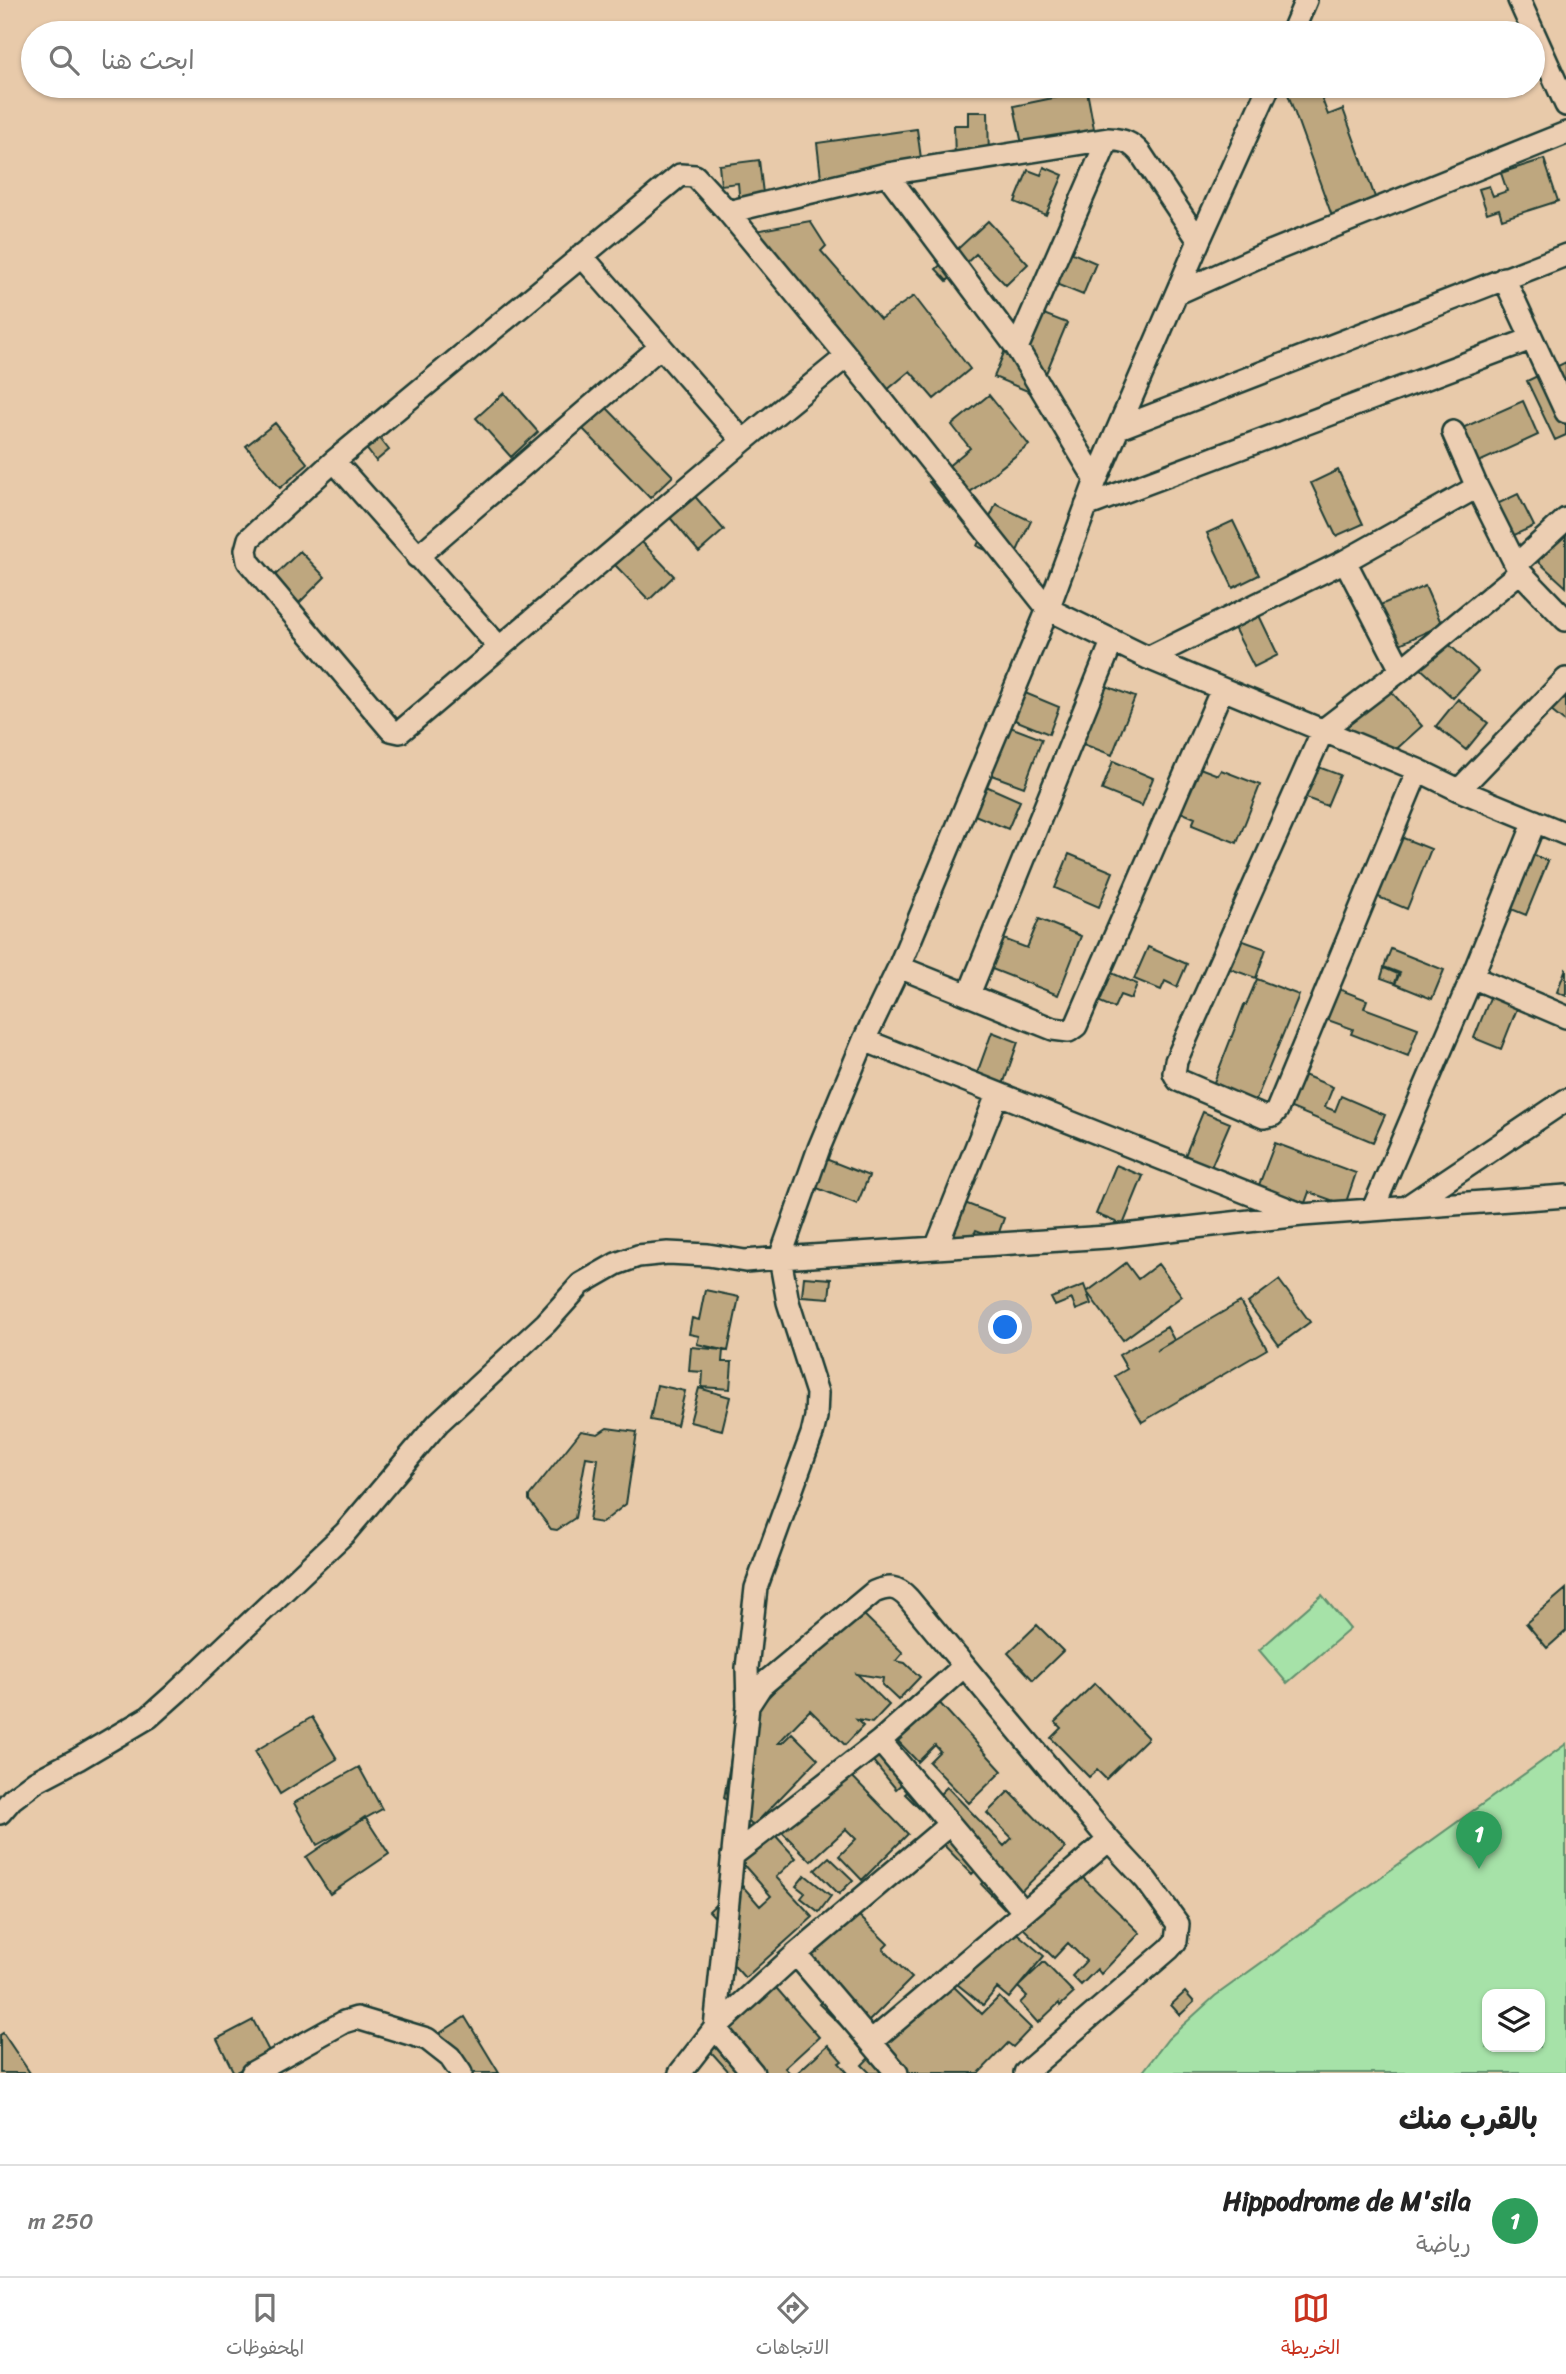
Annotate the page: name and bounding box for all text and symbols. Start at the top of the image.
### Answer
search box [21,21,1545,98]
text: ابحث هنا [101,37,195,83]
icon: search [45,41,83,79]
your location [988,1310,1022,1344]
pin: 1 [1456,1811,1502,1869]
map controls [1482,1989,1545,2052]
button: layers [1482,1989,1545,2052]
text: بالقرب منك [1399,2092,1538,2146]
text: Hippodrome de M'sila [1223,2178,1471,2224]
text: 250 m [28,2201,94,2242]
text: 1 [1510,2201,1520,2242]
text: رياضة [1416,2224,1471,2265]
tab: المحفوظات [226,2289,304,2364]
tab: الاتجاهات [756,2289,829,2364]
tab: الخريطة [1281,2289,1340,2364]

